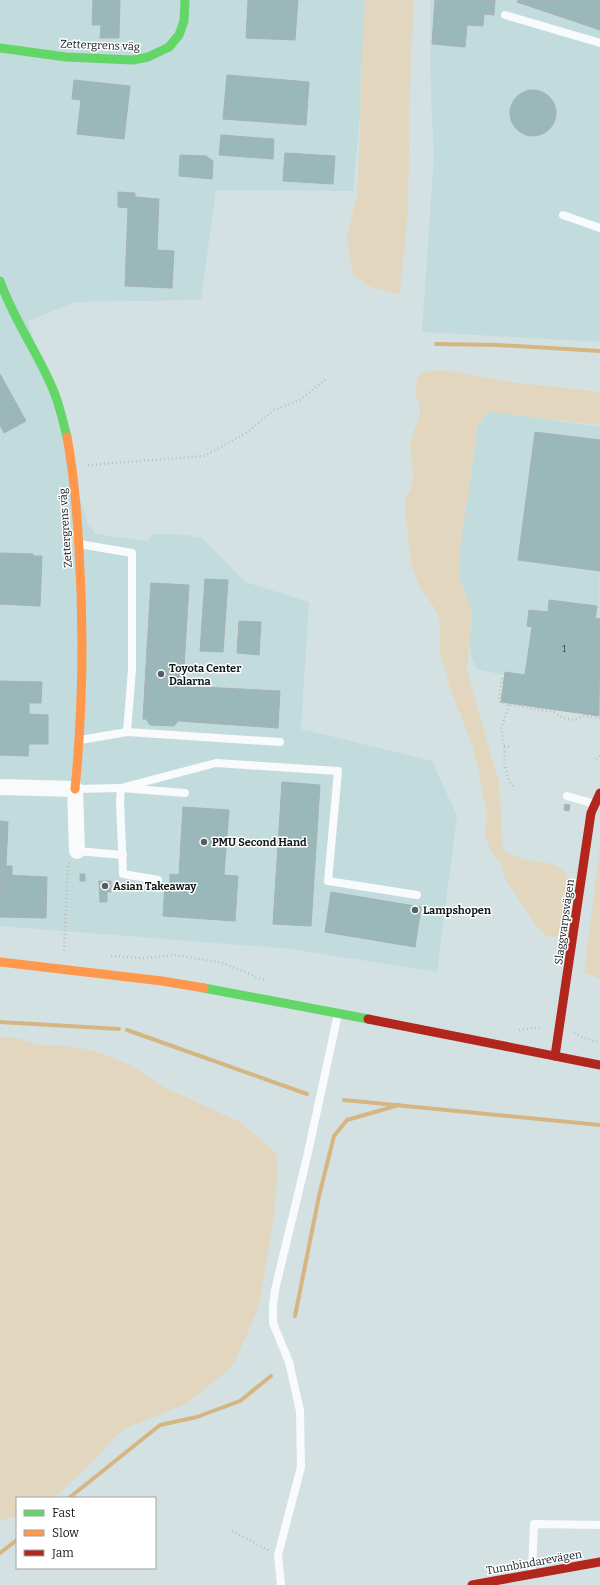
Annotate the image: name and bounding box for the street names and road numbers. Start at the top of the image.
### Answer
street label: Zettergrens väg [60,38,140,53]
street label: Zettergrens väg [56,488,75,568]
street label: Slaggvarpsvägen [552,878,577,966]
street label: Tunnbindarevägen [485,1548,583,1577]

